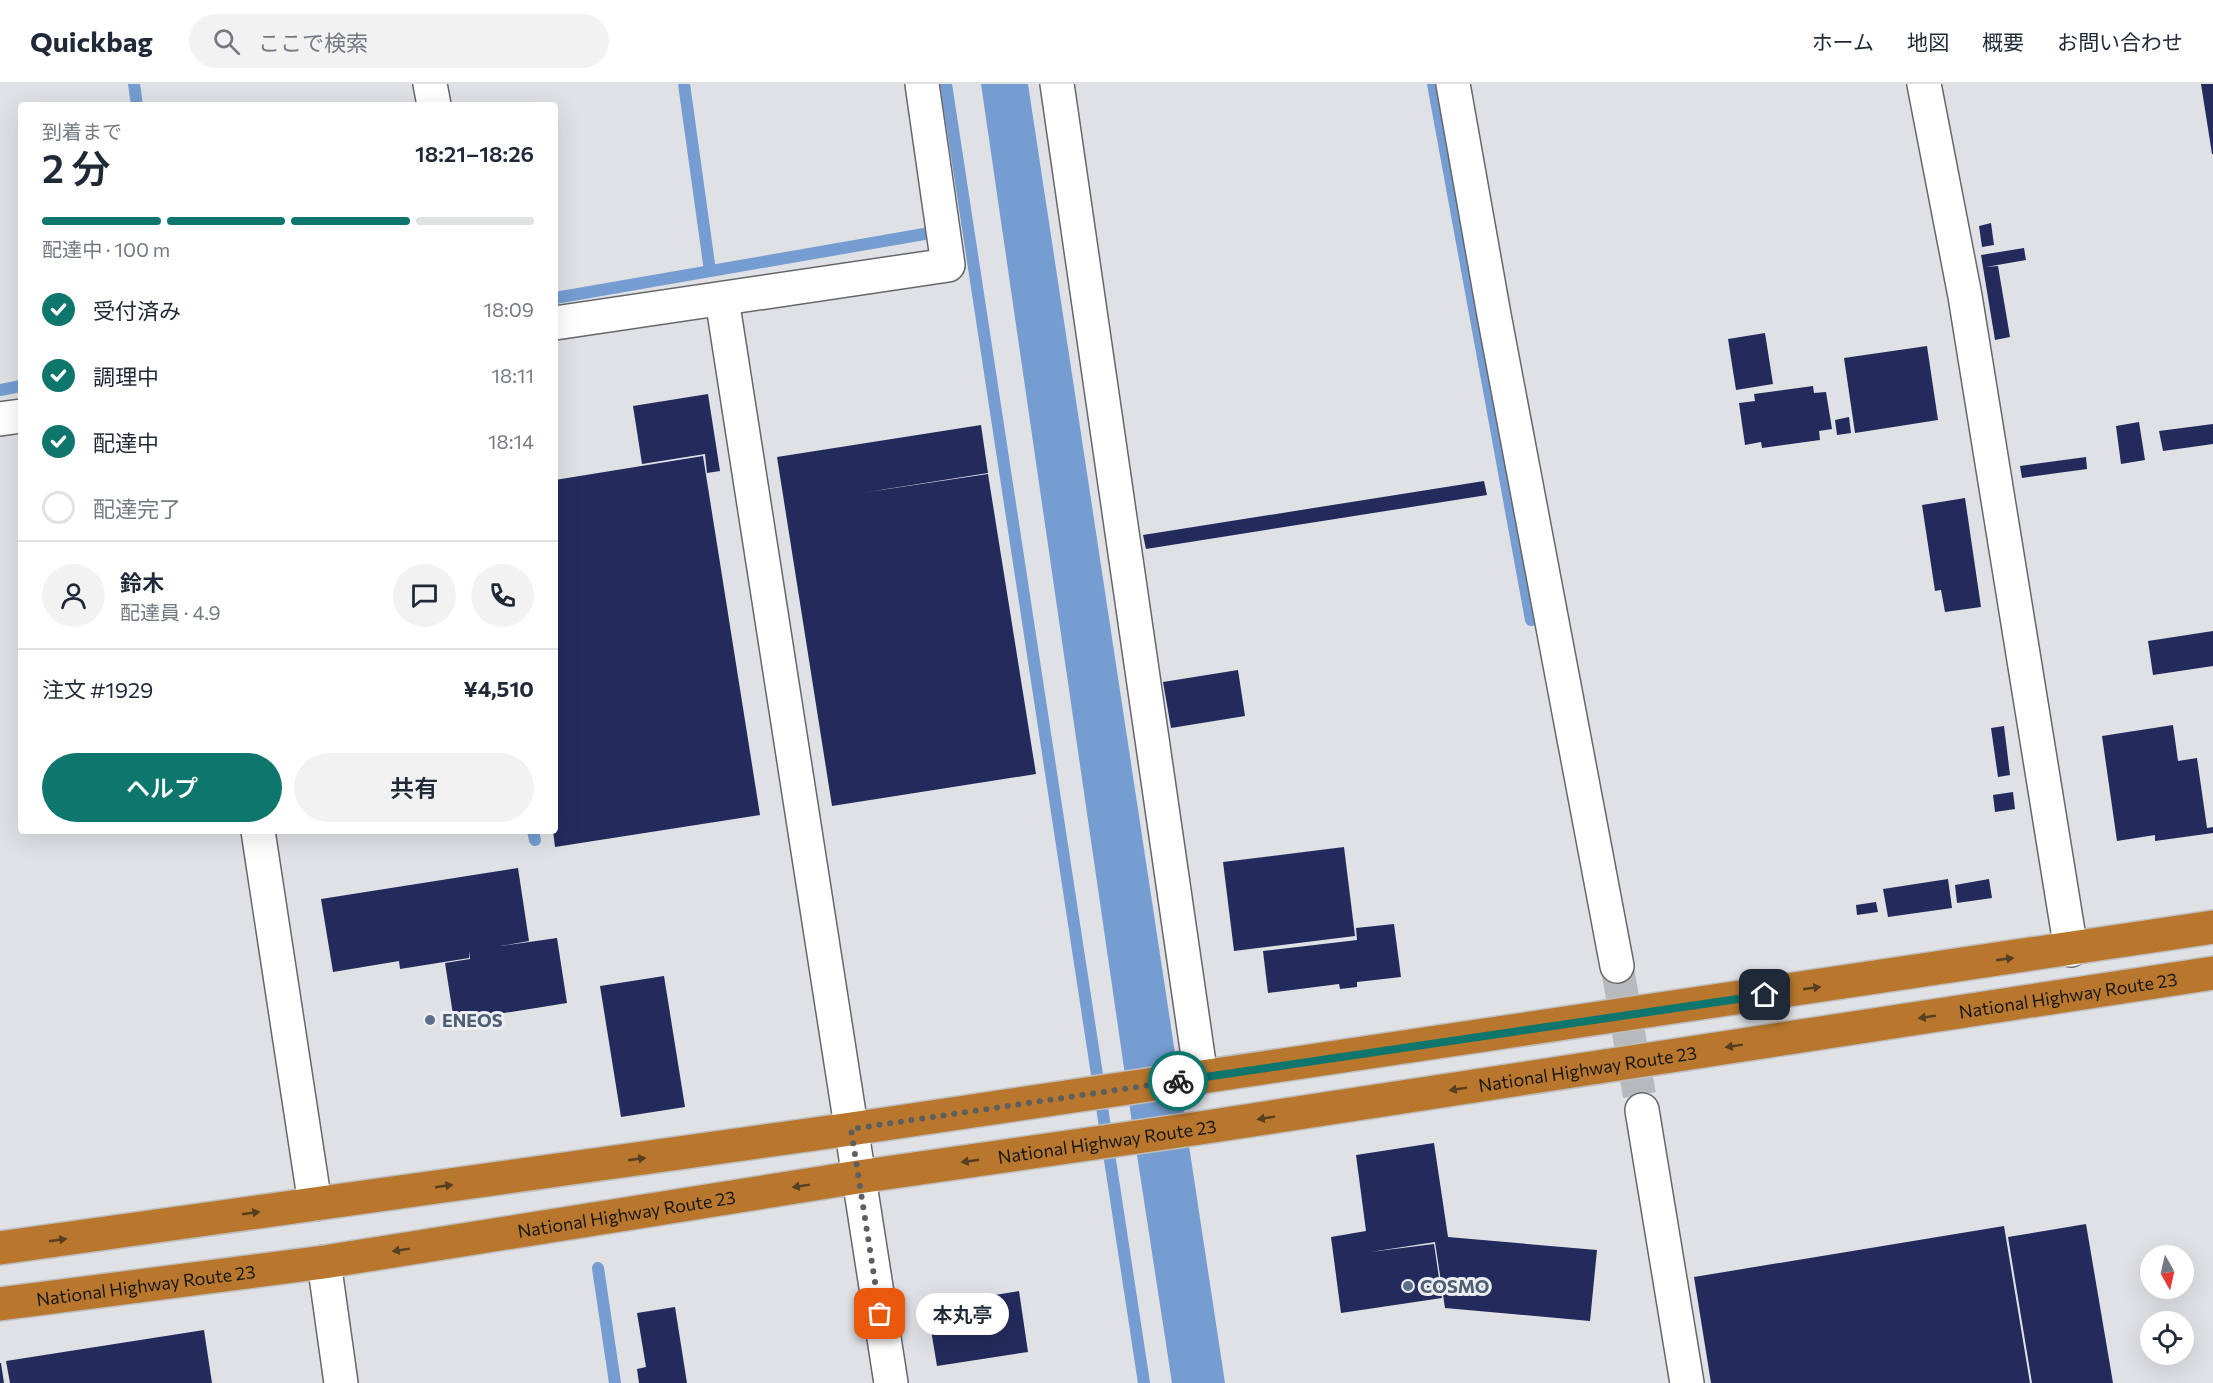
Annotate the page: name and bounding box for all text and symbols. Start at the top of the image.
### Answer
search box [189,14,609,68]
text: Quickbag [30,24,153,58]
icon: search [210,25,243,58]
text: ここで検索 [258,29,368,56]
text: ホーム [1812,29,1874,54]
text: 地図 [1907,29,1949,54]
text: 概要 [1982,29,2024,54]
text: お問い合わせ [2057,29,2183,54]
text: 到着まで [42,119,122,143]
text: 18:21–18:26 [415,140,534,167]
text: 2 分 [42,143,110,191]
text: 配達中 · 100 m [42,237,170,261]
icon: check [42,293,75,326]
text: 受付済み [93,297,181,324]
text: 18:09 [483,297,534,321]
icon: check [42,359,75,392]
text: 調理中 [93,363,159,390]
text: 18:11 [491,363,534,387]
icon: check [42,425,75,458]
text: 配達中 [93,429,159,456]
text: 18:14 [488,429,534,453]
text: 配達完了 [93,495,181,522]
button: person [42,564,105,627]
button: chat [393,564,456,627]
button: phone [471,564,534,627]
text: 鈴木 [120,569,164,596]
text: 配達員 · 4.9 [120,600,221,624]
text: ¥4,510 [463,675,534,702]
text: 注文 #1929 [42,676,153,703]
button: ヘルプ [42,753,282,822]
button: 共有 [294,753,534,822]
one-way arrow [1996,955,2015,964]
street label: National Highway Route 23 [1957,968,2179,1023]
pin [1739,969,1790,1020]
icon: home [1748,978,1781,1011]
one-way arrow [1803,983,1822,992]
place label: ENEOS [442,1009,503,1031]
one-way arrow [1917,1012,1936,1021]
marker: ENEOS [423,1013,437,1027]
street label: National Highway Route 23 [1477,1041,1698,1096]
one-way arrow [1724,1042,1743,1051]
courier [1148,1051,1208,1111]
icon: bike [1162,1065,1195,1098]
one-way arrow [1449,1084,1468,1093]
one-way arrow [1256,1114,1275,1123]
street label: National Highway Route 23 [996,1115,1218,1168]
one-way arrow [628,1154,647,1163]
one-way arrow [960,1156,979,1166]
one-way arrow [435,1181,454,1190]
one-way arrow [791,1182,810,1191]
street label: National Highway Route 23 [516,1186,737,1242]
one-way arrow [242,1208,261,1217]
one-way arrow [49,1235,68,1244]
north arrow [2140,1245,2194,1299]
map controls [2140,1245,2194,1365]
one-way arrow [391,1246,410,1255]
street label: National Highway Route 23 [35,1260,257,1310]
place label: COSMO [1420,1275,1489,1297]
marker: COSMO [1401,1279,1415,1293]
pin [854,1288,905,1339]
callout: 本丸亭 [916,1293,1009,1335]
icon: bag [863,1297,896,1330]
text: 本丸亭 [933,1302,993,1326]
button: locate [2140,1311,2194,1365]

